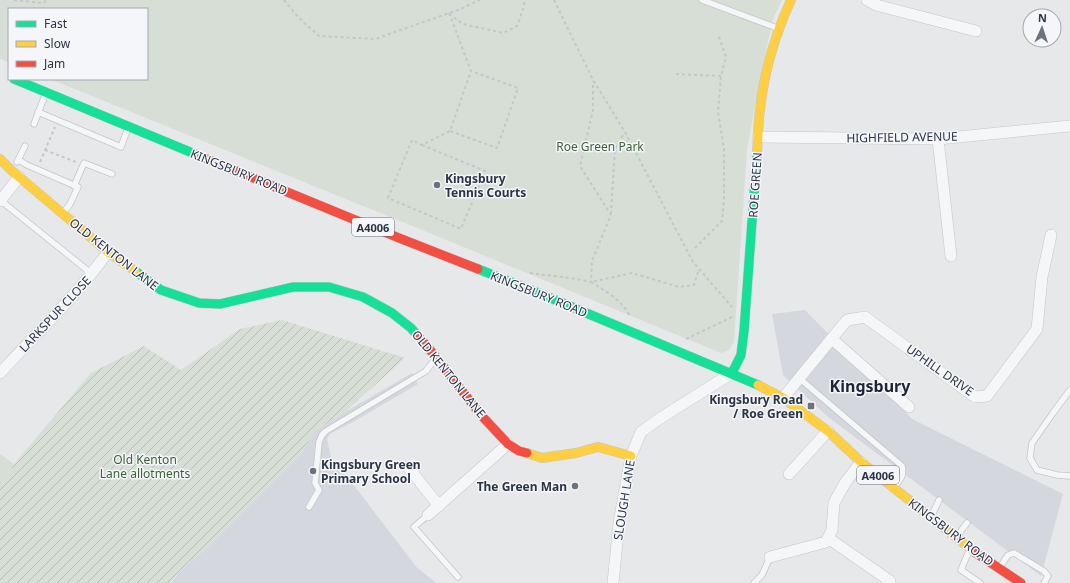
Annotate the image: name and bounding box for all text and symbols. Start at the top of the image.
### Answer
legend [8,8,148,80]
north arrow [1022,8,1062,48]
text: N [1038,10,1047,25]
text: Fast [44,15,68,32]
text: Slow [44,35,71,52]
text: Jam [43,55,65,72]
street label: HIGHFIELD AVENUE [846,128,958,146]
park label: Roe Green Park [556,138,644,155]
street label: KINGSBURY ROAD [188,145,290,199]
street label: ROE GREEN [744,152,766,218]
place label: Kingsbury Tennis Courts [445,170,526,201]
marker: Kingsbury Tennis Courts [432,180,442,190]
street label: OLD KENTON LANE [66,214,162,294]
road number: A4006 [352,218,394,236]
street label: KINGSBURY ROAD [488,267,590,321]
street label: LARKSPUR CLOSE [15,272,95,356]
street label: OLD KENTON LANE [408,326,490,422]
street label: UPHILL DRIVE [903,340,977,400]
district label: Kingsbury [830,375,911,397]
place label: Kingsbury Road / Roe Green [709,391,803,422]
marker: Kingsbury Road / Roe Green [806,401,816,411]
park label: Old Kenton Lane allotments [100,451,190,482]
place label: Kingsbury Green Primary School [321,456,421,487]
street label: SLOUGH LANE [609,459,639,541]
marker: Kingsbury Green Primary School [308,466,318,476]
road number: A4006 [857,466,899,484]
place label: The Green Man [477,478,567,495]
marker: The Green Man [570,481,580,491]
street label: KINGSBURY ROAD [905,494,997,570]

